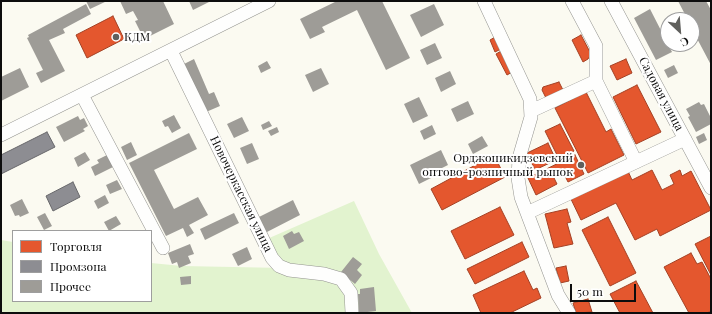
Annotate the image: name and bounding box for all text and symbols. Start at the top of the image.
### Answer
north arrow [660,12,700,52]
place label: КДМ [124,30,150,44]
marker: КДМ [111,32,121,42]
text: С [678,34,692,51]
street label: Садовая улица [636,55,686,133]
street label: Новочеркасская улица [207,134,275,254]
place label: Орджоникидзевский оптово-розничный рынок [422,151,573,179]
marker: Орджоникидзевский оптово-розничный рынок [576,160,586,170]
legend [12,230,152,302]
text: Торговля [50,238,102,254]
text: Промзона [50,258,107,274]
scale bar [572,276,638,302]
text: Прочее [50,278,91,294]
text: 50 m [577,283,603,299]

